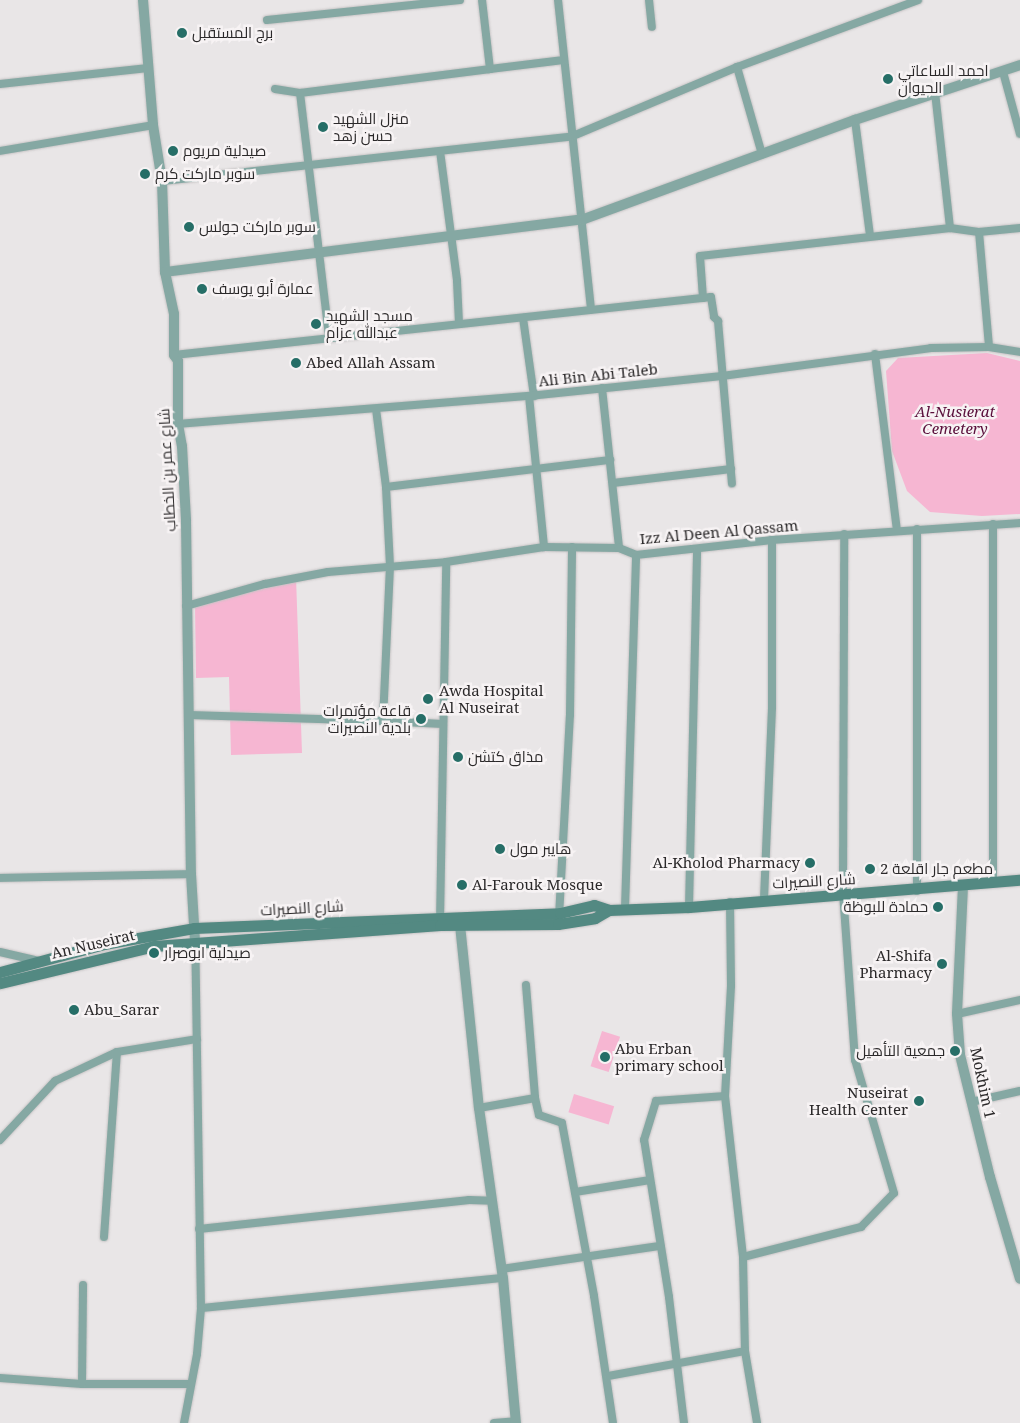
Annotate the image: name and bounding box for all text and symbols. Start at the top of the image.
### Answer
place label: برج المستقبل [192,24,273,42]
marker: برج المستقبل [176,27,188,39]
place label: احمد الساعاتي الحيوان [898,61,988,96]
marker: احمد الساعاتي الحيوان [882,73,894,85]
place label: منزل الشهيد حسن زهد [333,109,409,144]
marker: منزل الشهيد حسن زهد [317,121,329,133]
place label: صيدلية مريوم [183,142,266,160]
marker: صيدلية مريوم [167,145,179,157]
place label: سوبر ماركت كرم [155,165,255,183]
marker: سوبر ماركت كرم [139,168,151,180]
place label: سوبر ماركت جولس [199,218,316,236]
marker: سوبر ماركت جولس [183,221,195,233]
place label: عمارة أبو يوسف [212,280,314,298]
marker: عمارة أبو يوسف [196,283,208,295]
place label: مسجد الشهيد عبدالله عزام [326,306,413,341]
marker: مسجد الشهيد عبدالله عزام [310,318,322,330]
place label: Abed Allah Assam [306,354,435,372]
marker: Abed Allah Assam [290,357,302,369]
street label: Ali Bin Abi Taleb [538,360,658,390]
park label: Al-Nusierat Cemetery [915,402,995,437]
street label: شارع عمر بن الخطاب [155,408,179,532]
street label: Izz Al Deen Al Qassam [639,516,799,548]
place label: Awda Hospital Al Nuseirat [439,681,543,716]
marker: Awda Hospital Al Nuseirat [421,692,435,706]
place label: قاعة مؤتمرات بلدية النصيرات [323,701,411,736]
marker: قاعة مؤتمرات بلدية النصيرات [415,713,427,725]
place label: مذاق كتشن [468,748,543,766]
marker: مذاق كتشن [452,751,464,763]
place label: هايبر مول [510,840,571,858]
marker: هايبر مول [494,843,506,855]
place label: Al-Kholod Pharmacy [652,854,800,872]
marker: Al-Kholod Pharmacy [804,857,816,869]
place label: مطعم جار اقلعة 2 [880,860,993,878]
marker: مطعم جار اقلعة 2 [864,863,876,875]
street label: شارع النصيرات [772,870,856,892]
place label: Al-Farouk Mosque [472,876,603,894]
marker: Al-Farouk Mosque [456,879,468,891]
street label: شارع النصيرات [260,897,344,919]
place label: حمادة للبوظة [844,898,928,916]
marker: حمادة للبوظة [932,901,944,913]
street label: An Nuseirat [49,926,137,962]
place label: صيدلية ابوصرار [164,944,251,962]
place label: Al-Shifa Pharmacy [859,946,932,981]
marker: صيدلية ابوصرار [148,947,160,959]
marker: Al-Shifa Pharmacy [936,958,948,970]
place label: Abu_Sarar [84,1001,159,1019]
marker: Abu_Sarar [68,1004,80,1016]
place label: Abu Erban primary school [615,1039,724,1074]
place label: جمعية التأهيل [856,1042,945,1060]
marker: جمعية التأهيل [949,1045,961,1057]
street label: Mokhim 1 [967,1046,999,1120]
marker: Abu Erban primary school [599,1051,611,1063]
place label: Nuseirat Health Center [809,1083,908,1118]
marker: Nuseirat Health Center [912,1094,926,1108]

